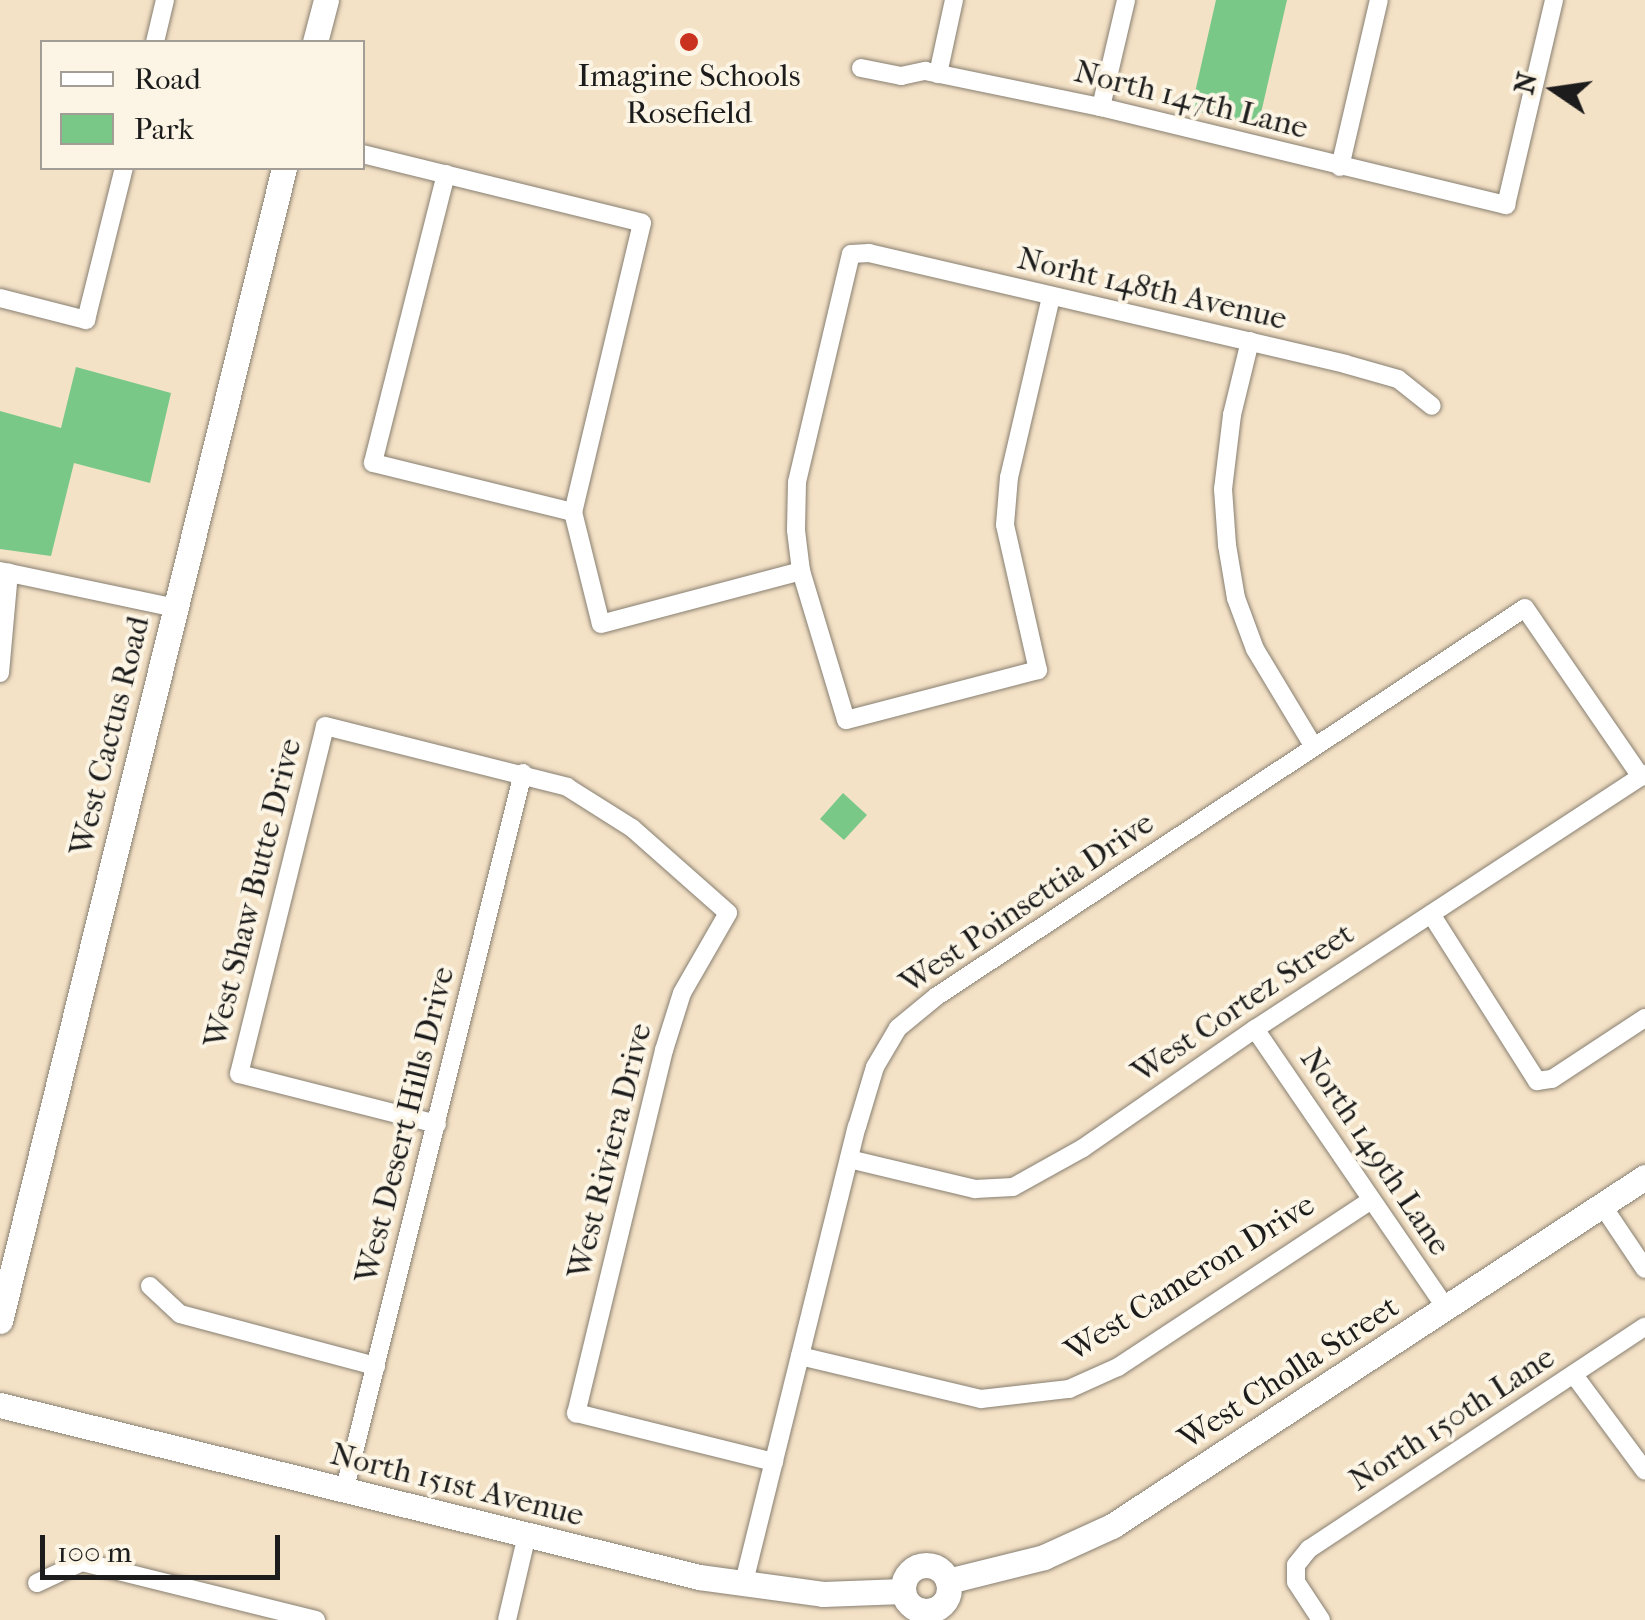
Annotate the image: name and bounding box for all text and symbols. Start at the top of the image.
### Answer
marker: Imagine Schools Rosefield [678,31,700,53]
legend [40,40,365,170]
north arrow [1505,40,1605,140]
street label: North 147th Lane [1070,52,1312,148]
place label: Imagine Schools Rosefield [578,58,800,133]
text: Road [134,62,201,97]
text: N [1507,69,1544,97]
text: Park [134,112,194,147]
street label: Norht 148th Avenue [1014,239,1290,339]
street label: West Cactus Road [62,612,158,860]
street label: West Shaw Butte Drive [196,735,310,1051]
street label: West Poinsettia Drive [893,804,1161,1002]
street label: West Cortez Street [1125,915,1361,1091]
street label: West Desert Hills Drive [347,963,463,1287]
street label: West Riviera Drive [560,1019,660,1283]
street label: North 149th Lane [1292,1041,1458,1263]
street label: West Cameron Drive [1058,1186,1322,1370]
street label: West Cholla Street [1172,1288,1406,1458]
street label: North 150th Lane [1342,1338,1562,1500]
street label: North 151st Avenue [326,1435,588,1535]
scale bar [45,1515,285,1577]
text: 100 m [57,1535,132,1570]

